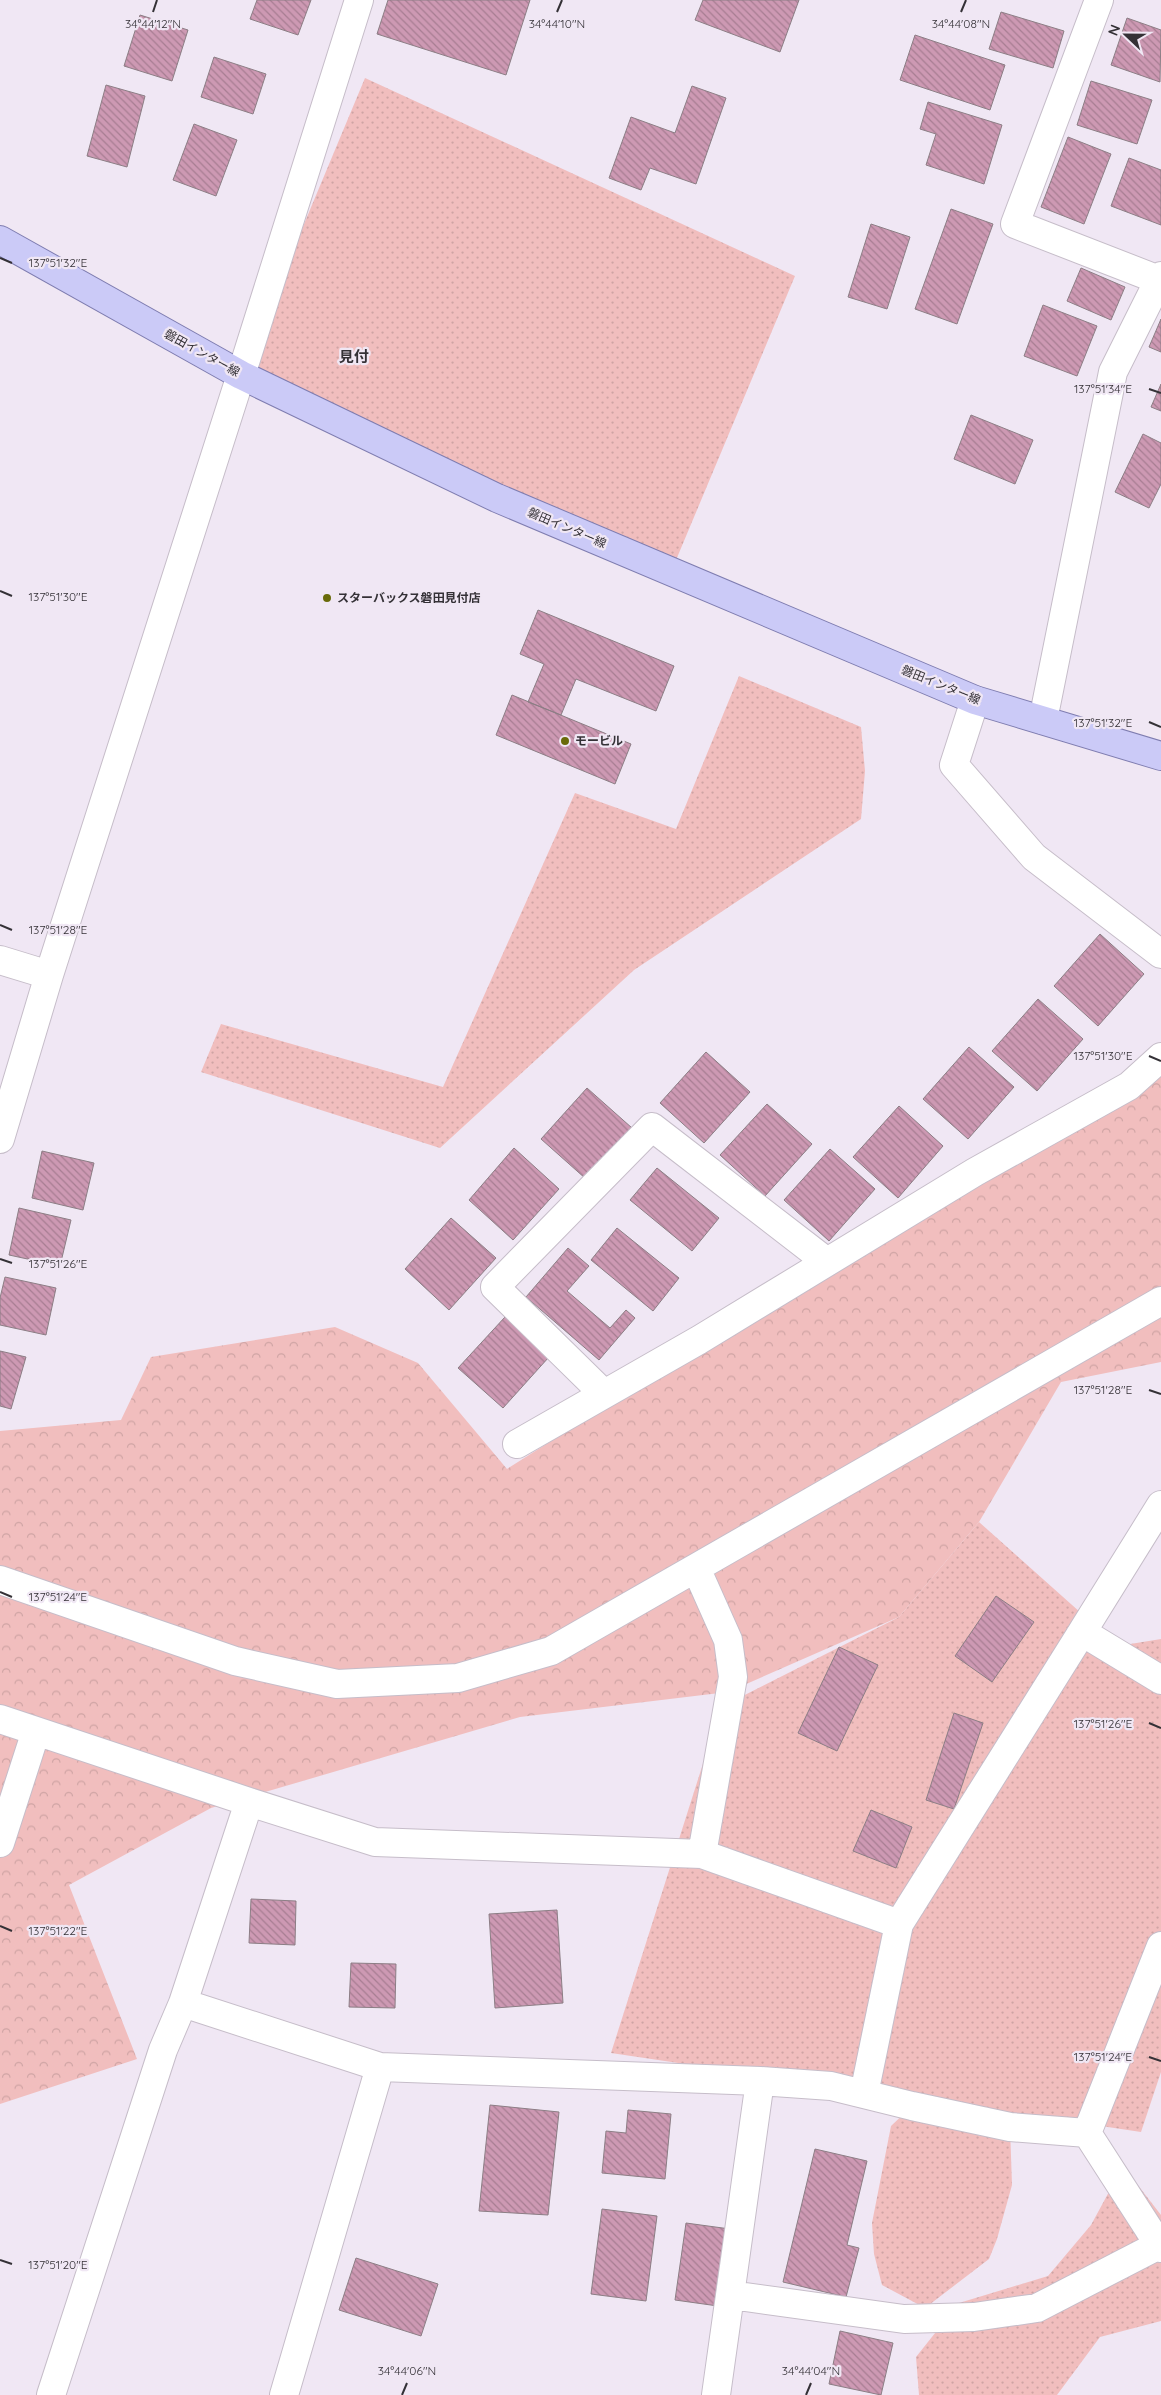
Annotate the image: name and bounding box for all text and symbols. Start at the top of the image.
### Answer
north arrow [1101,10,1151,60]
text: 34°44'12"N [125,16,181,31]
text: 34°44'10"N [529,16,585,31]
text: 34°44'08"N [932,16,990,31]
text: N [1104,22,1124,38]
text: 137°51'32"E [29,255,87,270]
street label: 磐田インター線 [162,326,243,379]
district label: 見付 [339,347,369,366]
text: 137°51'34"E [1074,381,1132,396]
street label: 磐田インター線 [526,504,609,551]
text: 137°51'30"E [28,589,88,604]
place label: スターバックス磐田見付店 [337,590,481,605]
marker: スターバックス磐田見付店 [321,592,333,604]
street label: 磐田インター線 [899,662,983,707]
text: 137°51'32"E [1074,715,1132,730]
place label: モービル [575,733,623,748]
marker: モービル [559,735,571,747]
text: 137°51'28"E [29,922,88,937]
text: 137°51'30"E [1073,1048,1133,1063]
text: 137°51'26"E [29,1256,88,1271]
text: 137°51'28"E [1074,1382,1133,1397]
text: 137°51'24"E [29,1589,87,1604]
text: 137°51'26"E [1074,1716,1133,1731]
text: 137°51'22"E [29,1923,88,1938]
text: 137°51'24"E [1074,2049,1132,2064]
text: 137°51'20"E [28,2257,88,2272]
text: 34°44'06"N [378,2363,436,2378]
text: 34°44'04"N [782,2363,840,2378]

